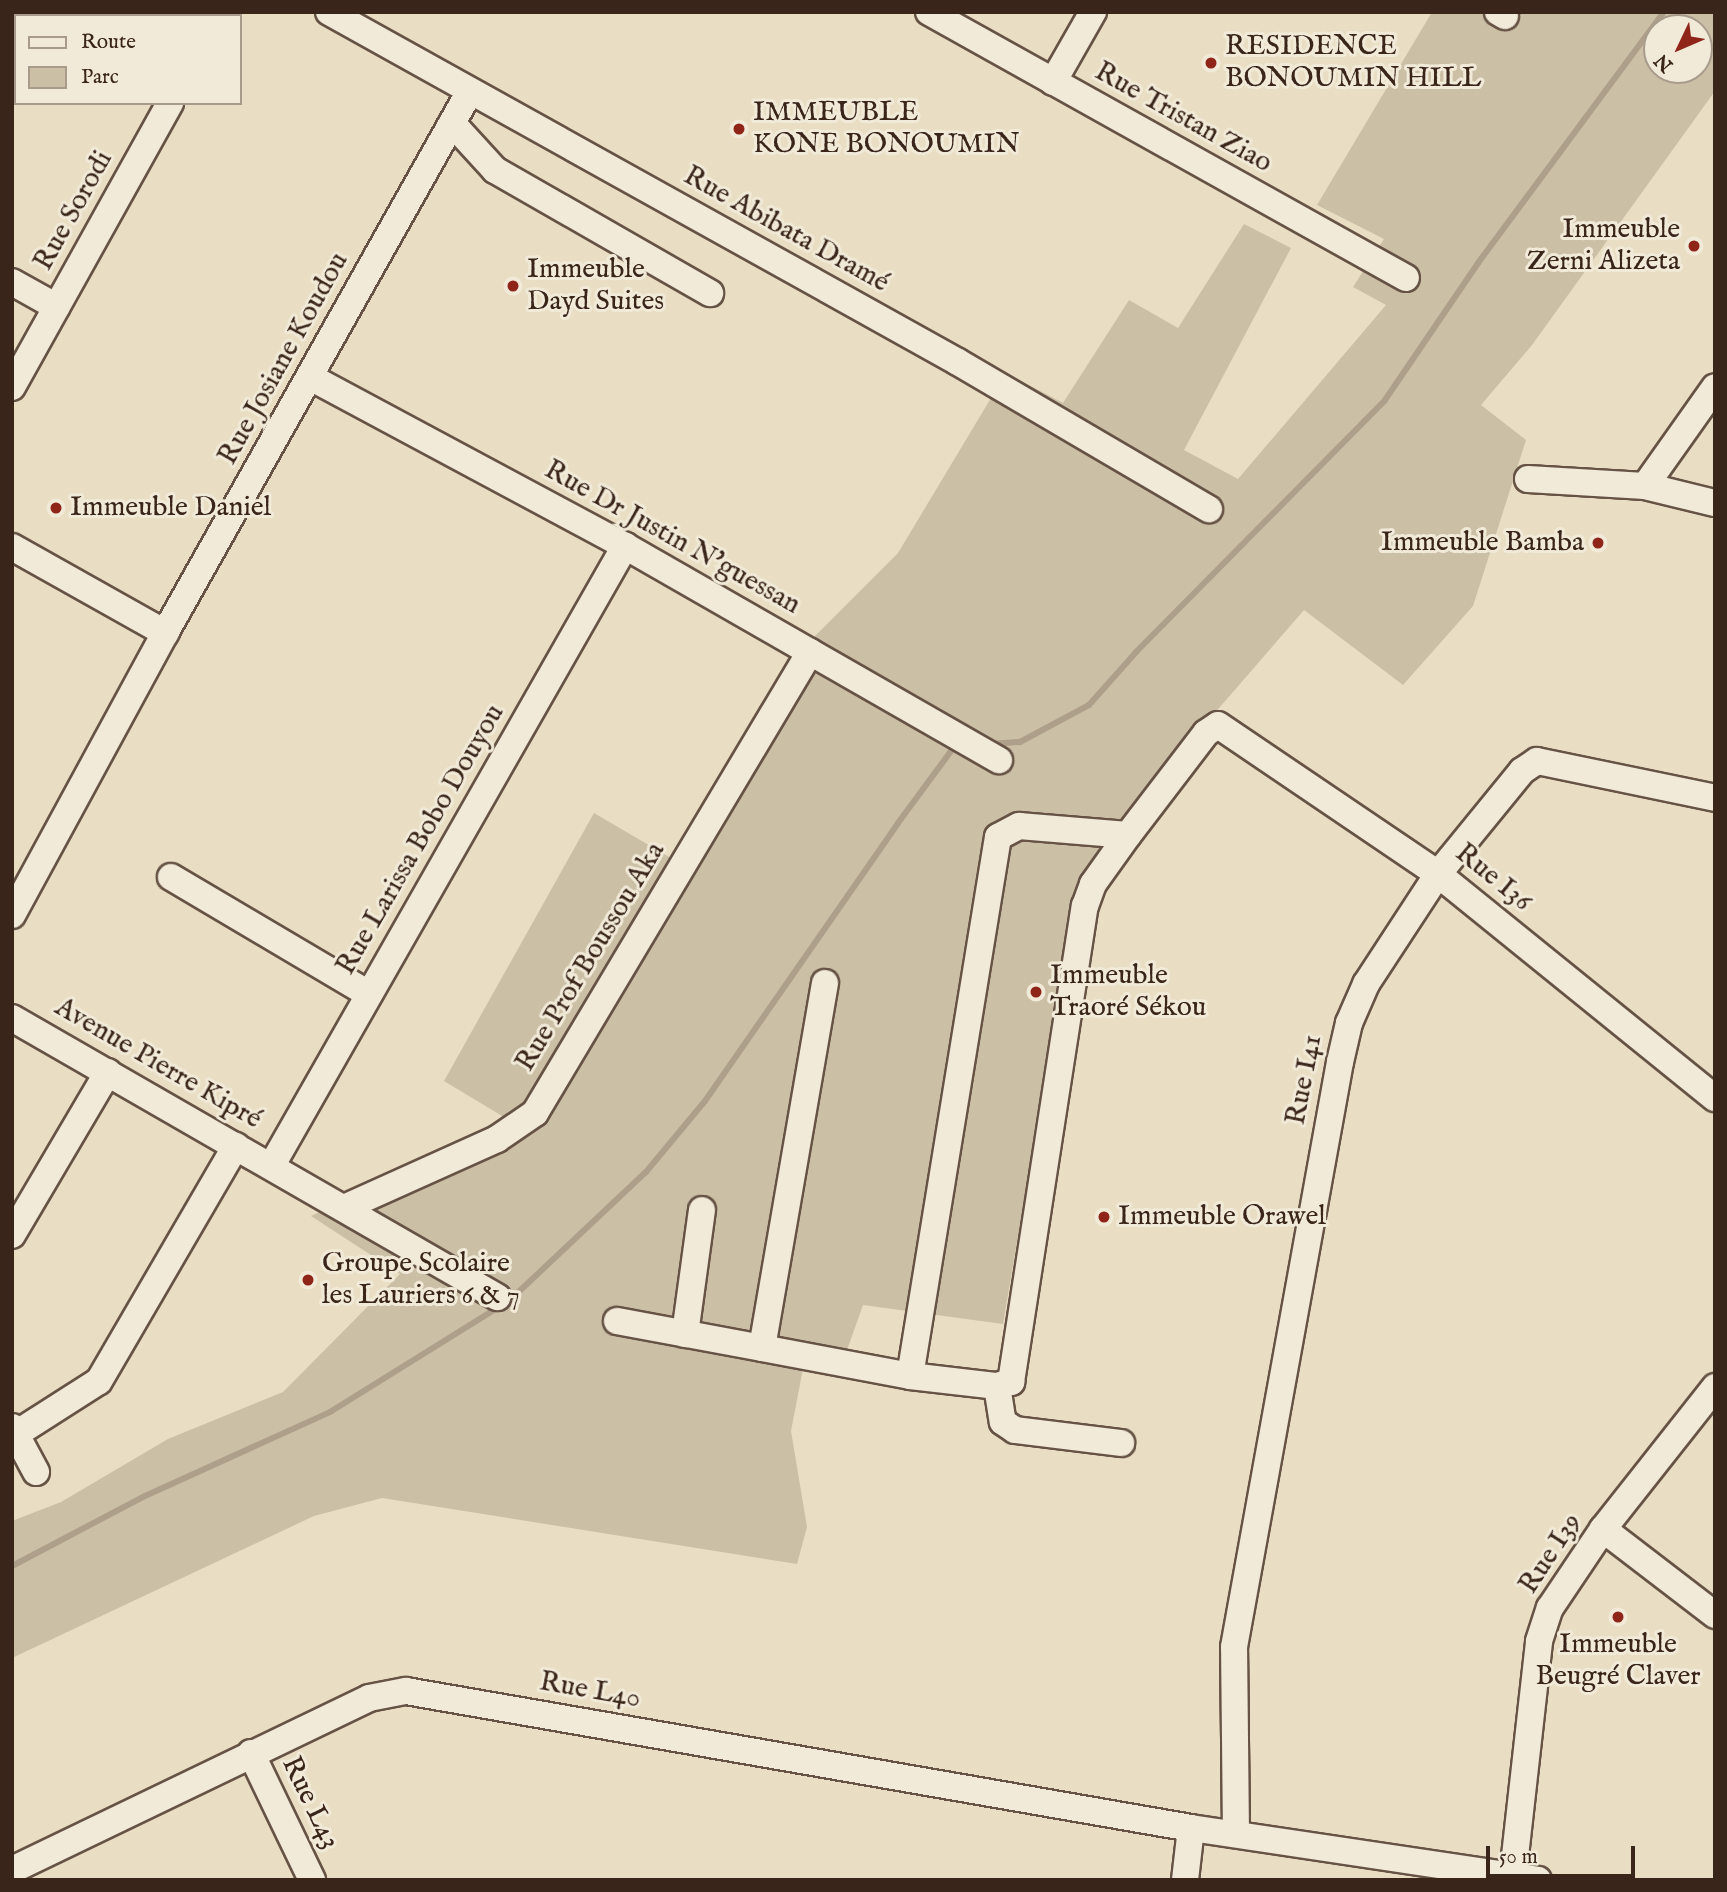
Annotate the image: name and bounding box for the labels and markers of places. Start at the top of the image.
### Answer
place label: RESIDENCE BONOUMIN HILL [1225,30,1481,96]
marker: RESIDENCE BONOUMIN HILL [1203,55,1219,71]
place label: IMMEUBLE KONE BONOUMIN [753,96,1020,162]
marker: IMMEUBLE KONE BONOUMIN [731,121,747,137]
place label: Immeuble Zerni Alizeta [1527,213,1680,279]
marker: Immeuble Zerni Alizeta [1686,238,1702,254]
place label: Immeuble Dayd Suites [527,253,664,319]
marker: Immeuble Dayd Suites [505,278,521,294]
place label: Immeuble Daniel [70,491,271,525]
marker: Immeuble Daniel [48,500,64,516]
place label: Immeuble Bamba [1381,526,1584,560]
marker: Immeuble Bamba [1590,535,1606,551]
place label: Immeuble Traoré Sékou [1050,959,1206,1025]
marker: Immeuble Traoré Sékou [1028,984,1044,1000]
place label: Immeuble Orawel [1118,1200,1326,1234]
marker: Immeuble Orawel [1096,1209,1112,1225]
place label: Groupe Scolaire les Lauriers 6 & 7 [322,1247,520,1313]
marker: Groupe Scolaire les Lauriers 6 & 7 [300,1272,316,1288]
marker: Immeuble Beugré Claver [1610,1609,1626,1625]
place label: Immeuble Beugré Claver [1535,1628,1701,1694]

